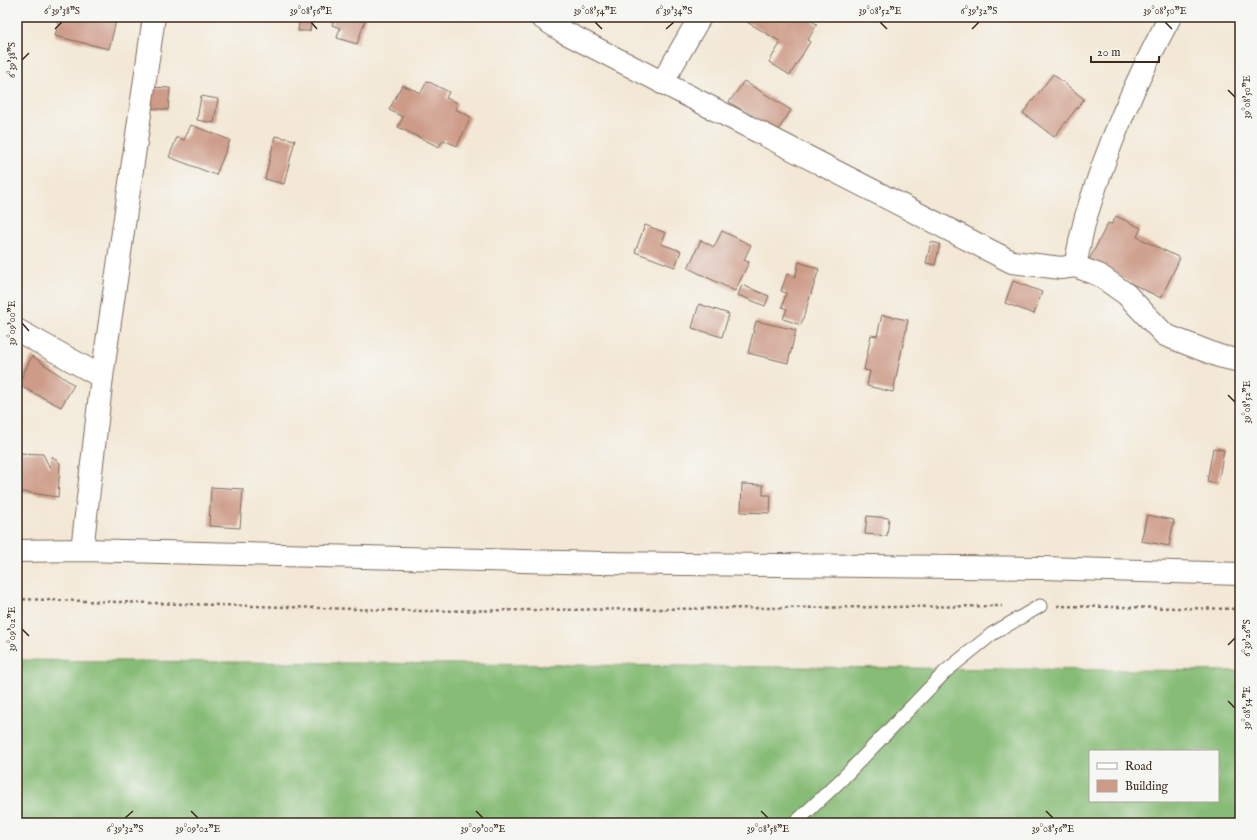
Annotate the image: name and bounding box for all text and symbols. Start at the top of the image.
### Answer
text: 6°39'38"S [44,5,80,18]
text: 39°08'56"E [290,5,332,18]
text: 39°08'54"E [573,5,617,18]
text: 6°39'34"S [656,5,692,18]
text: 39°08'52"E [858,5,902,18]
text: 6°39'32"S [961,5,997,18]
text: 39°08'50"E [1143,5,1187,18]
scale bar [1091,38,1159,64]
text: 6°39'38"S [6,42,19,78]
text: 20 m [1097,45,1120,60]
text: 39°08'50"E [1241,75,1254,119]
text: 39°09'00"E [6,300,19,346]
text: 39°08'52"E [1241,380,1254,424]
text: 39°09'02"E [6,607,19,651]
text: 6°39'26"S [1241,619,1254,657]
text: 39°08'54"E [1241,686,1254,730]
legend [1089,750,1219,802]
text: Road [1125,759,1153,774]
text: Building [1125,779,1169,794]
text: 6°39'32"S [107,823,143,836]
text: 39°09'02"E [176,823,220,836]
text: 39°09'00"E [460,823,506,836]
text: 39°08'58"E [747,823,789,836]
text: 39°08'56"E [1032,823,1074,836]

